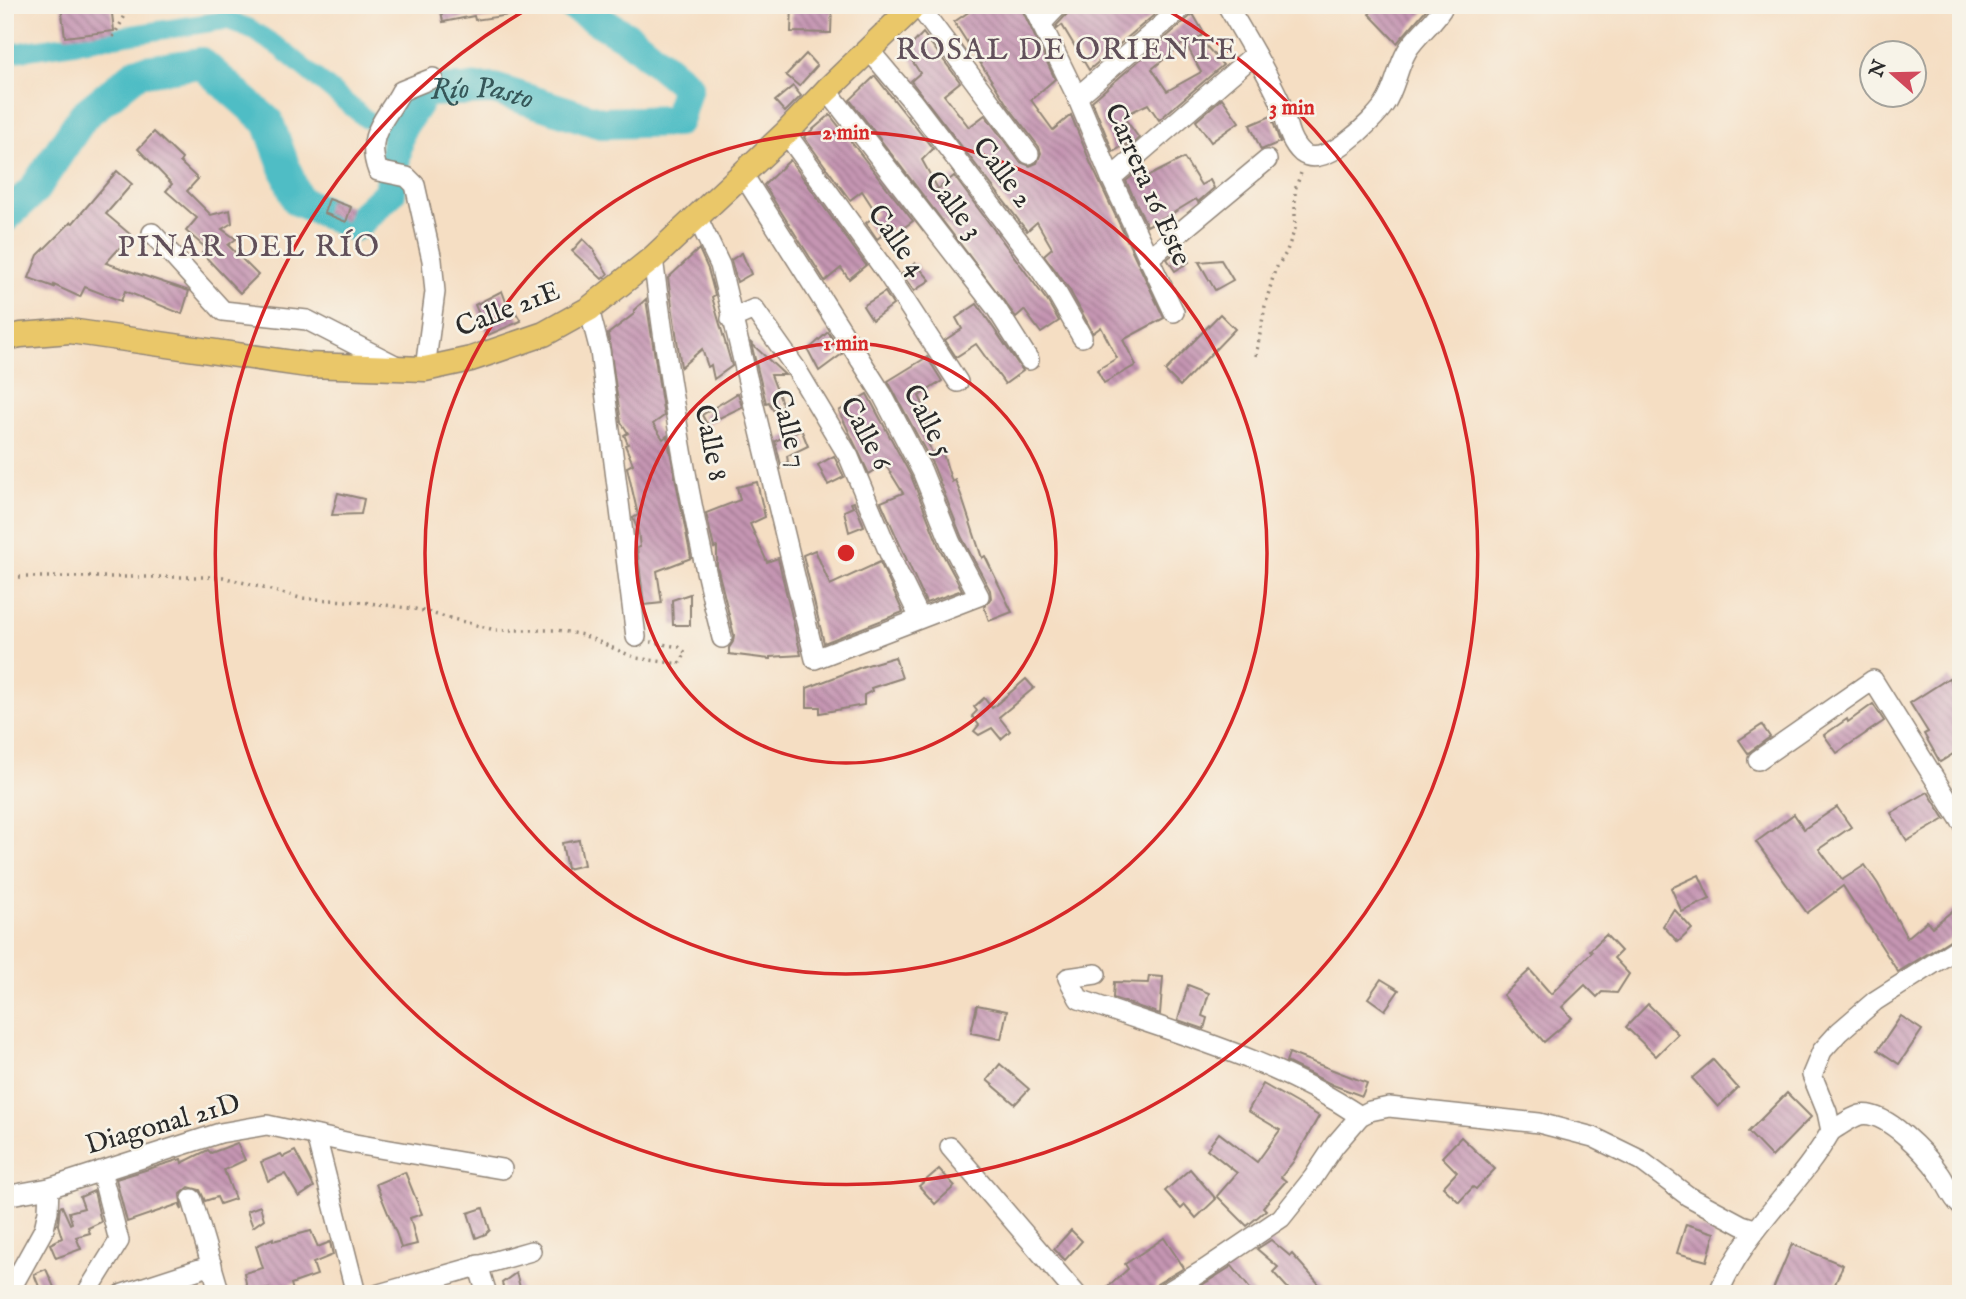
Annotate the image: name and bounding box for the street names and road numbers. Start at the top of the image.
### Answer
street label: Carrera 16 Este [1096,98,1198,272]
street label: Calle 2 [964,131,1040,215]
street label: Calle 3 [916,165,990,247]
street label: Calle 4 [859,198,933,284]
street label: Calle 21E [451,274,565,346]
street label: Calle 5 [894,379,960,463]
street label: Calle 7 [761,386,815,472]
street label: Calle 6 [831,391,899,478]
street label: Calle 8 [685,402,735,484]
street label: Diagonal 21D [82,1086,244,1164]

